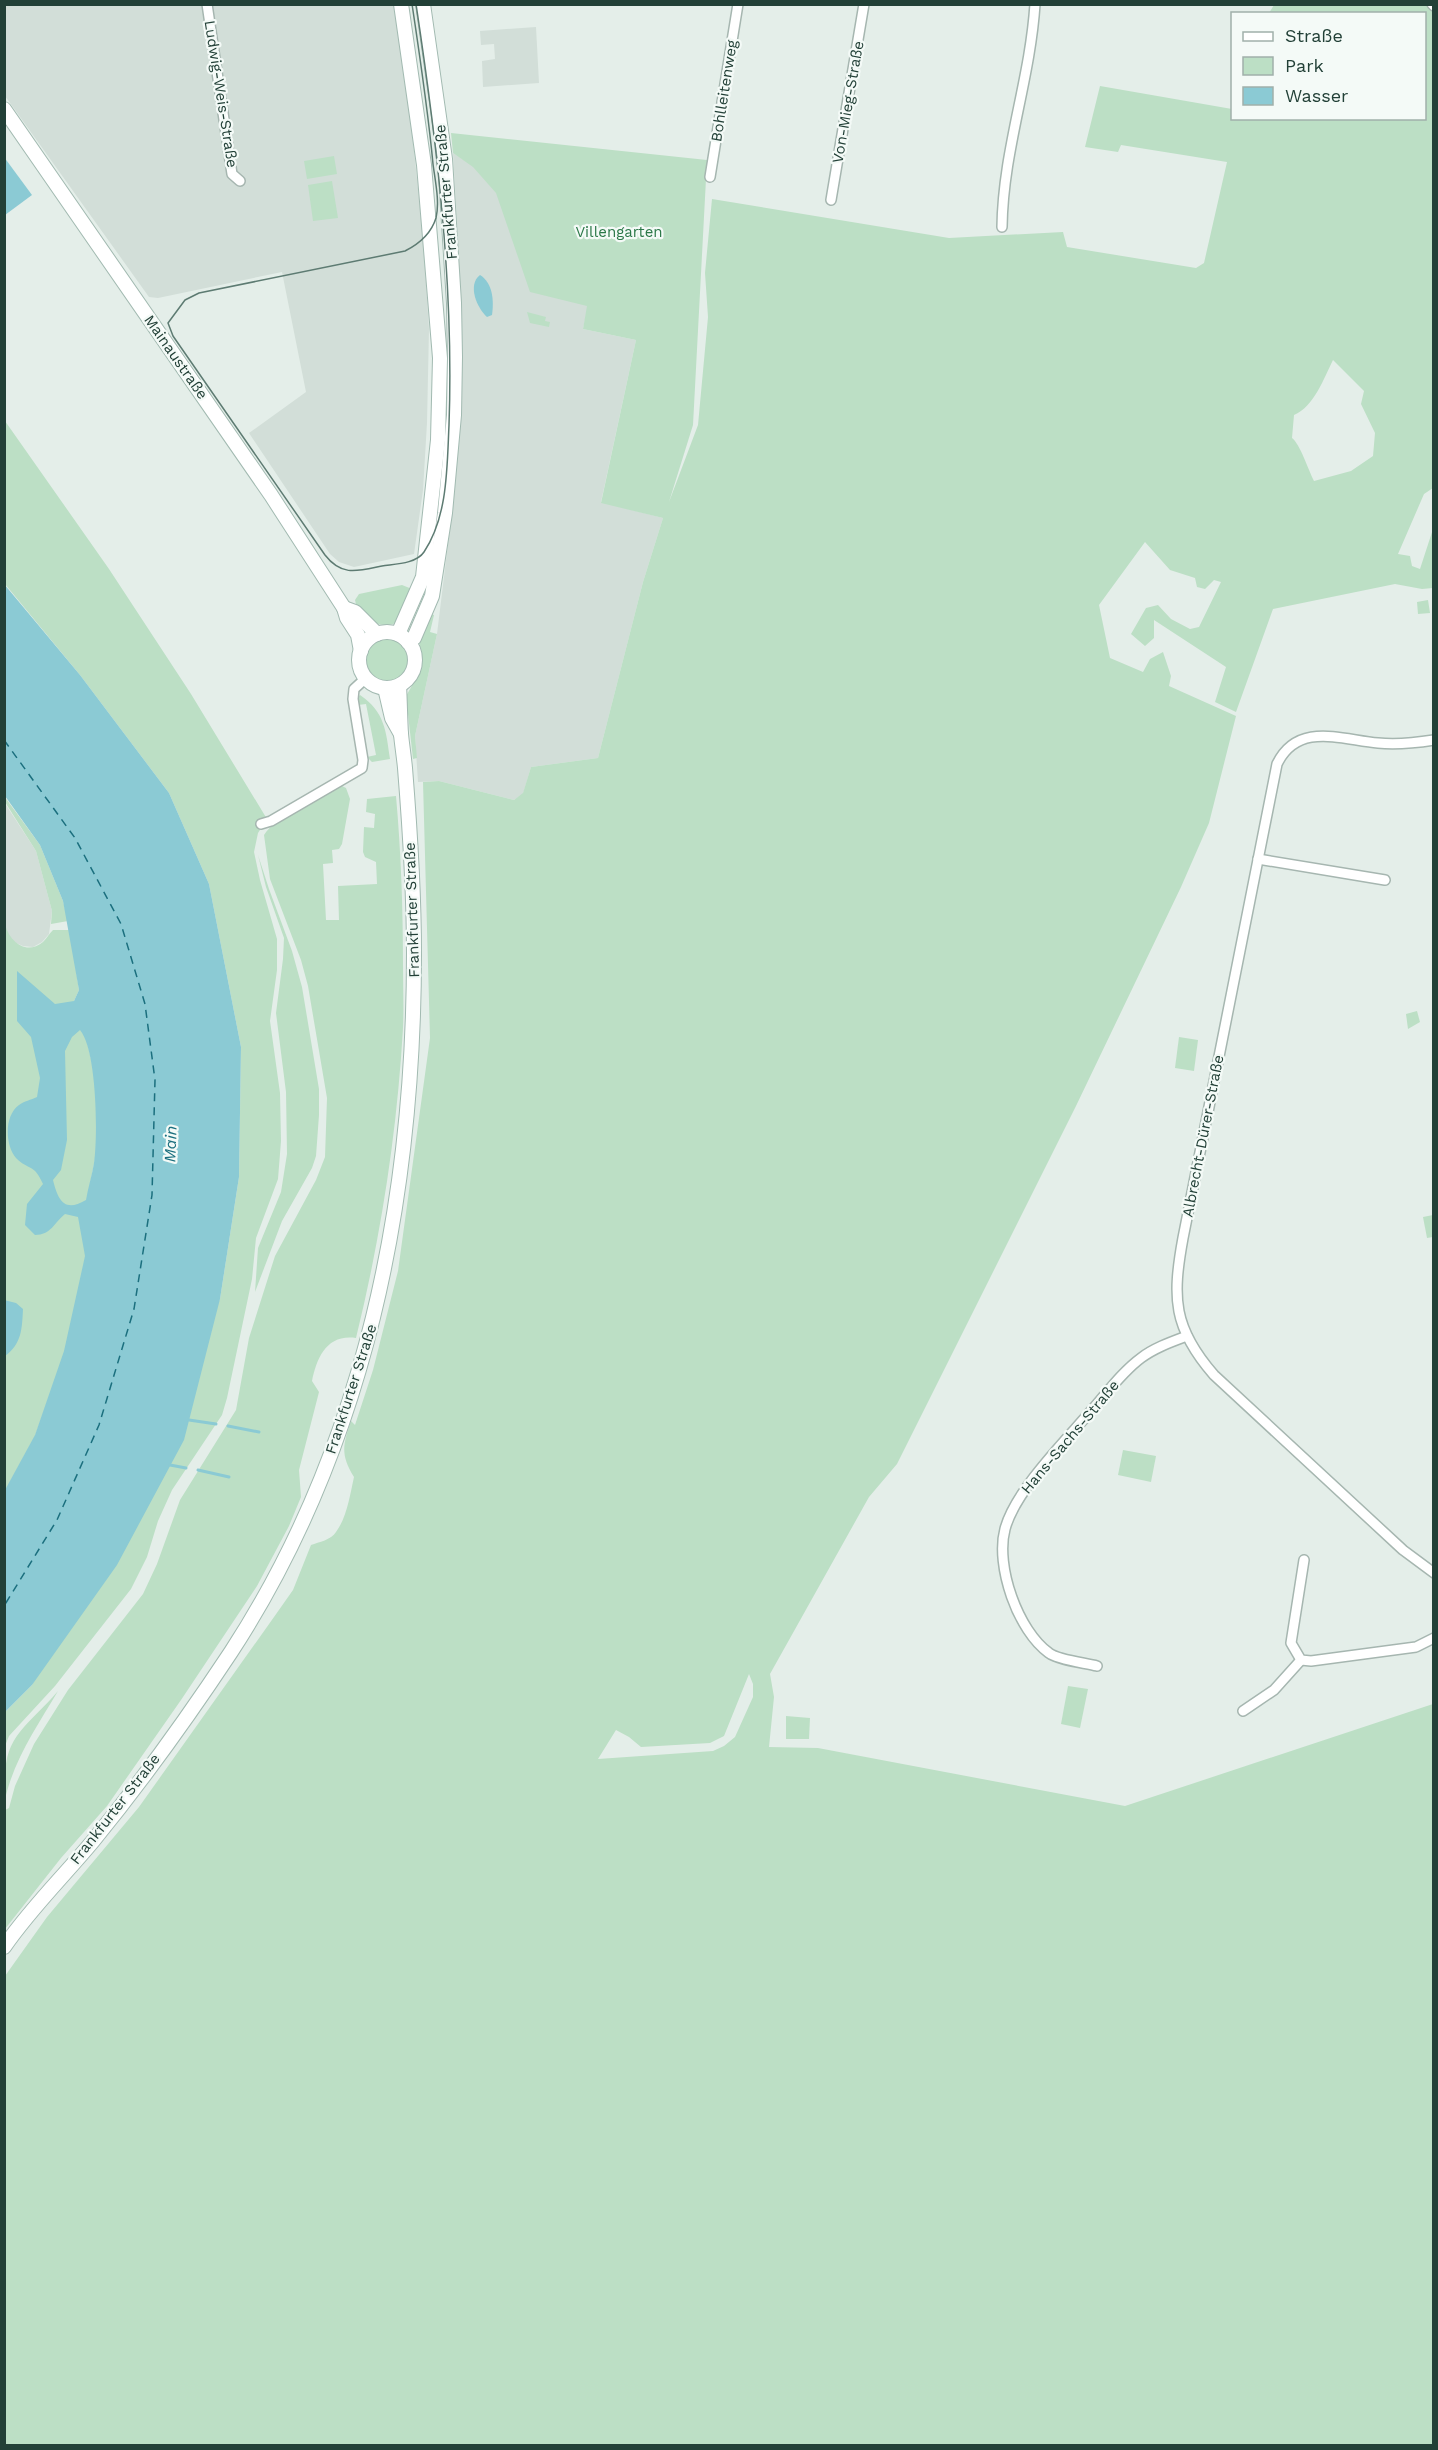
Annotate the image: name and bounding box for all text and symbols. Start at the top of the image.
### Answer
legend [1231,12,1426,120]
street label: Ludwig-Weis-Straße [200,19,242,169]
text: Straße [1285,25,1343,46]
street label: Bohlleitenweg [707,39,741,143]
street label: Von-Mieg-Straße [828,39,868,165]
text: Park [1285,55,1324,76]
text: Wasser [1285,85,1348,106]
street label: Frankfurter Straße [431,124,461,260]
park label: Villengarten [575,223,663,241]
street label: Mainaustraße [140,311,212,403]
street label: Frankfurter Straße [401,842,423,978]
street label: Albrecht-Dürer-Straße [1178,1053,1228,1219]
water label: Main [160,1125,181,1163]
street label: Frankfurter Straße [321,1322,381,1456]
street label: Hans-Sachs-Straße [1017,1376,1123,1498]
street label: Frankfurter Straße [66,1750,164,1868]

